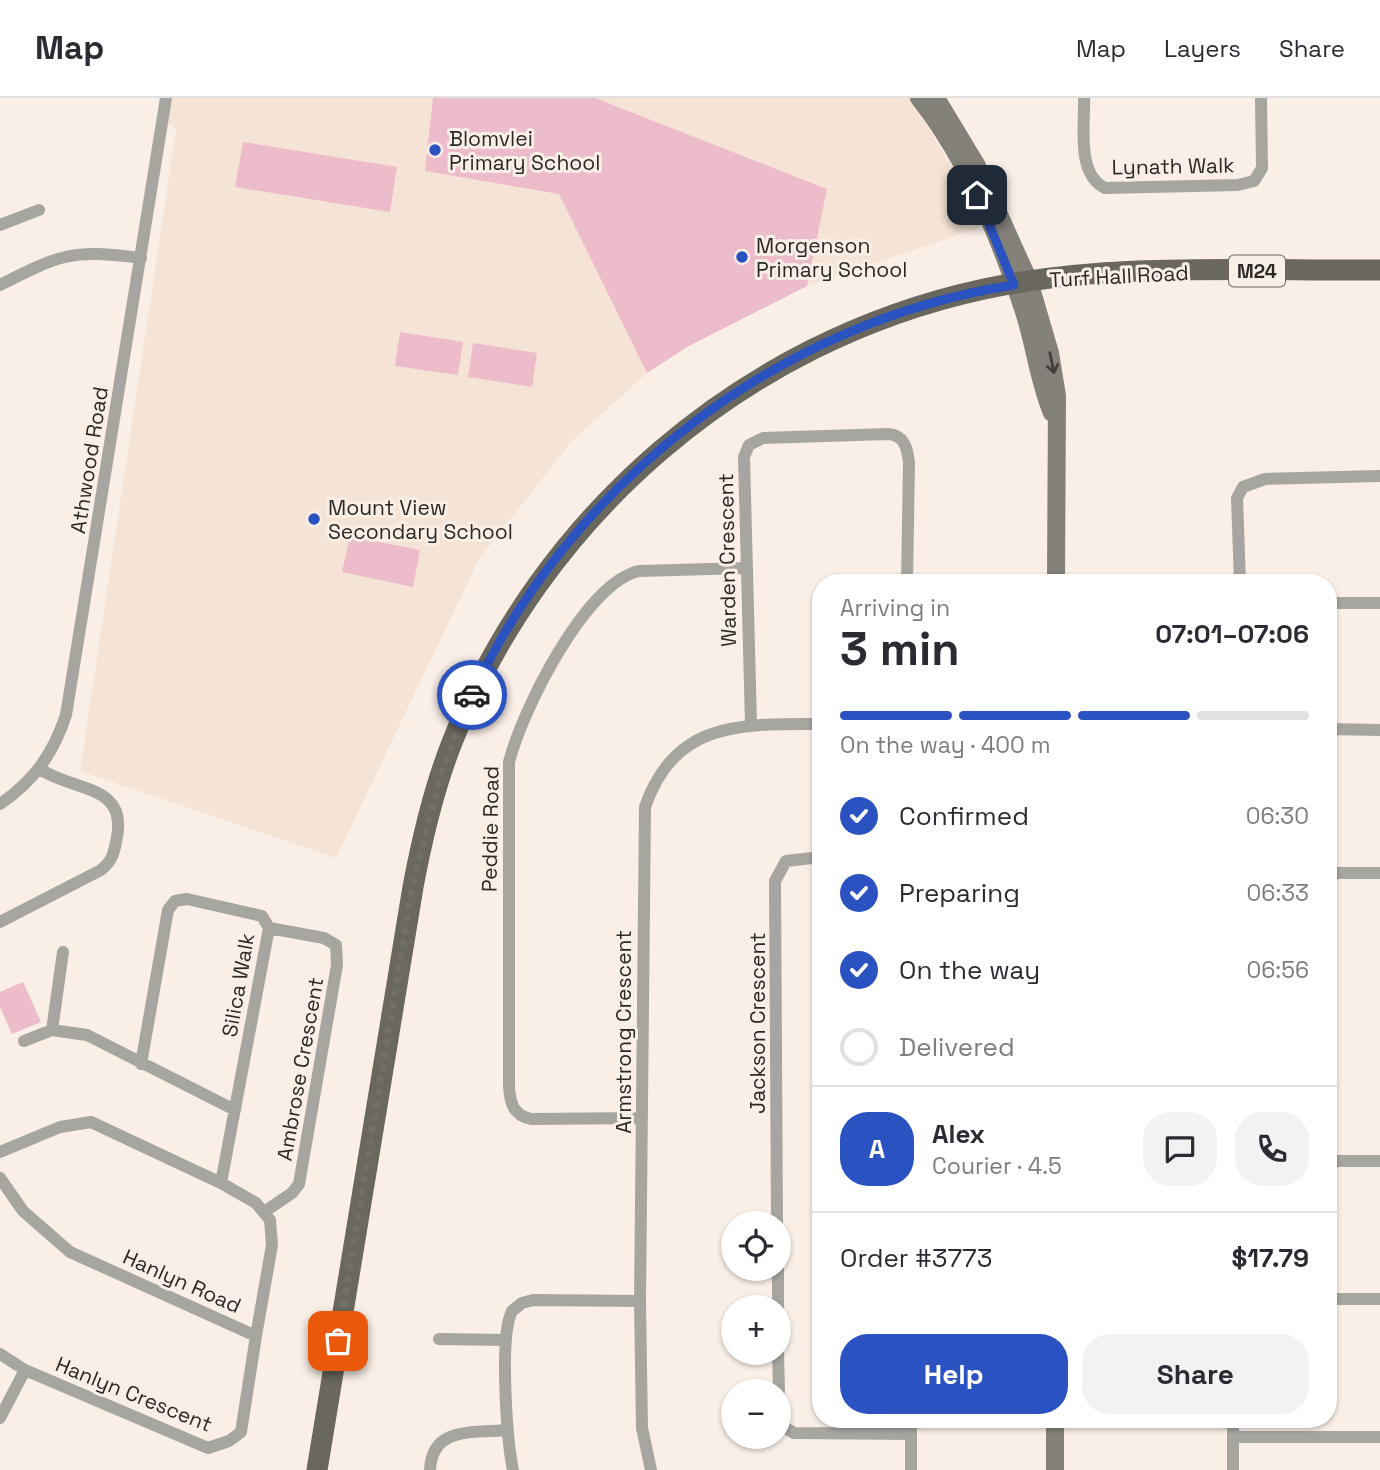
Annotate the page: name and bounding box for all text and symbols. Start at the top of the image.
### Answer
text: Map [35,27,104,69]
text: Map [1076,33,1126,64]
text: Layers [1164,33,1241,64]
text: Share [1279,33,1345,64]
place label: Blomvlei Primary School [449,125,600,176]
marker: Blomvlei Primary School [427,142,443,158]
street label: Lynath Walk [1111,151,1235,181]
pin [947,165,1007,225]
icon: home [958,176,996,214]
place label: Morgenson Primary School [756,232,907,283]
marker: Morgenson Primary School [734,249,750,265]
road number: M24 [1229,256,1285,286]
street label: Turf Hall Road [1049,259,1189,293]
one-way arrow [1046,352,1059,374]
street label: Athwood Road [64,385,114,535]
street label: Warden Crescent [712,473,742,647]
place label: Mount View Secondary School [328,494,513,545]
marker: Mount View Secondary School [306,511,322,527]
text: Arriving in [840,593,950,623]
text: 07:01–07:06 [1155,617,1309,651]
text: 3 min [840,620,960,678]
courier [437,660,507,730]
icon: car [453,676,491,714]
text: On the way · 400 m [840,730,1051,760]
street label: Peddie Road [475,766,505,892]
icon: check [840,797,878,835]
text: Confirmed [899,799,1029,833]
text: 06:30 [1246,801,1309,831]
icon: check [840,874,878,912]
text: Preparing [899,876,1020,910]
text: 06:33 [1247,878,1309,908]
street label: Armstrong Crescent [610,930,637,1134]
street label: Silica Walk [216,931,260,1039]
street label: Jackson Crescent [744,932,771,1114]
icon: check [840,951,878,989]
text: On the way [899,953,1040,987]
text: 06:56 [1247,955,1309,985]
street label: Ambrose Crescent [271,975,329,1163]
text: Delivered [899,1030,1015,1064]
button: chat [1143,1112,1217,1186]
button: phone [1235,1112,1309,1186]
text: Alex [932,1117,985,1151]
text: A [869,1132,885,1166]
text: Courier · 4.5 [932,1151,1062,1181]
map controls [721,1211,791,1449]
button: locate [721,1211,791,1281]
text: Order #3773 [840,1241,992,1275]
text: $17.79 [1232,1241,1309,1275]
street label: Hanlyn Road [119,1243,245,1319]
button: + [721,1295,791,1365]
pin [308,1311,368,1371]
icon: bag [319,1322,357,1360]
button: Help [840,1334,1068,1414]
button: Share [1082,1334,1309,1414]
street label: Hanlyn Crescent [52,1350,216,1438]
button: − [721,1379,791,1449]

